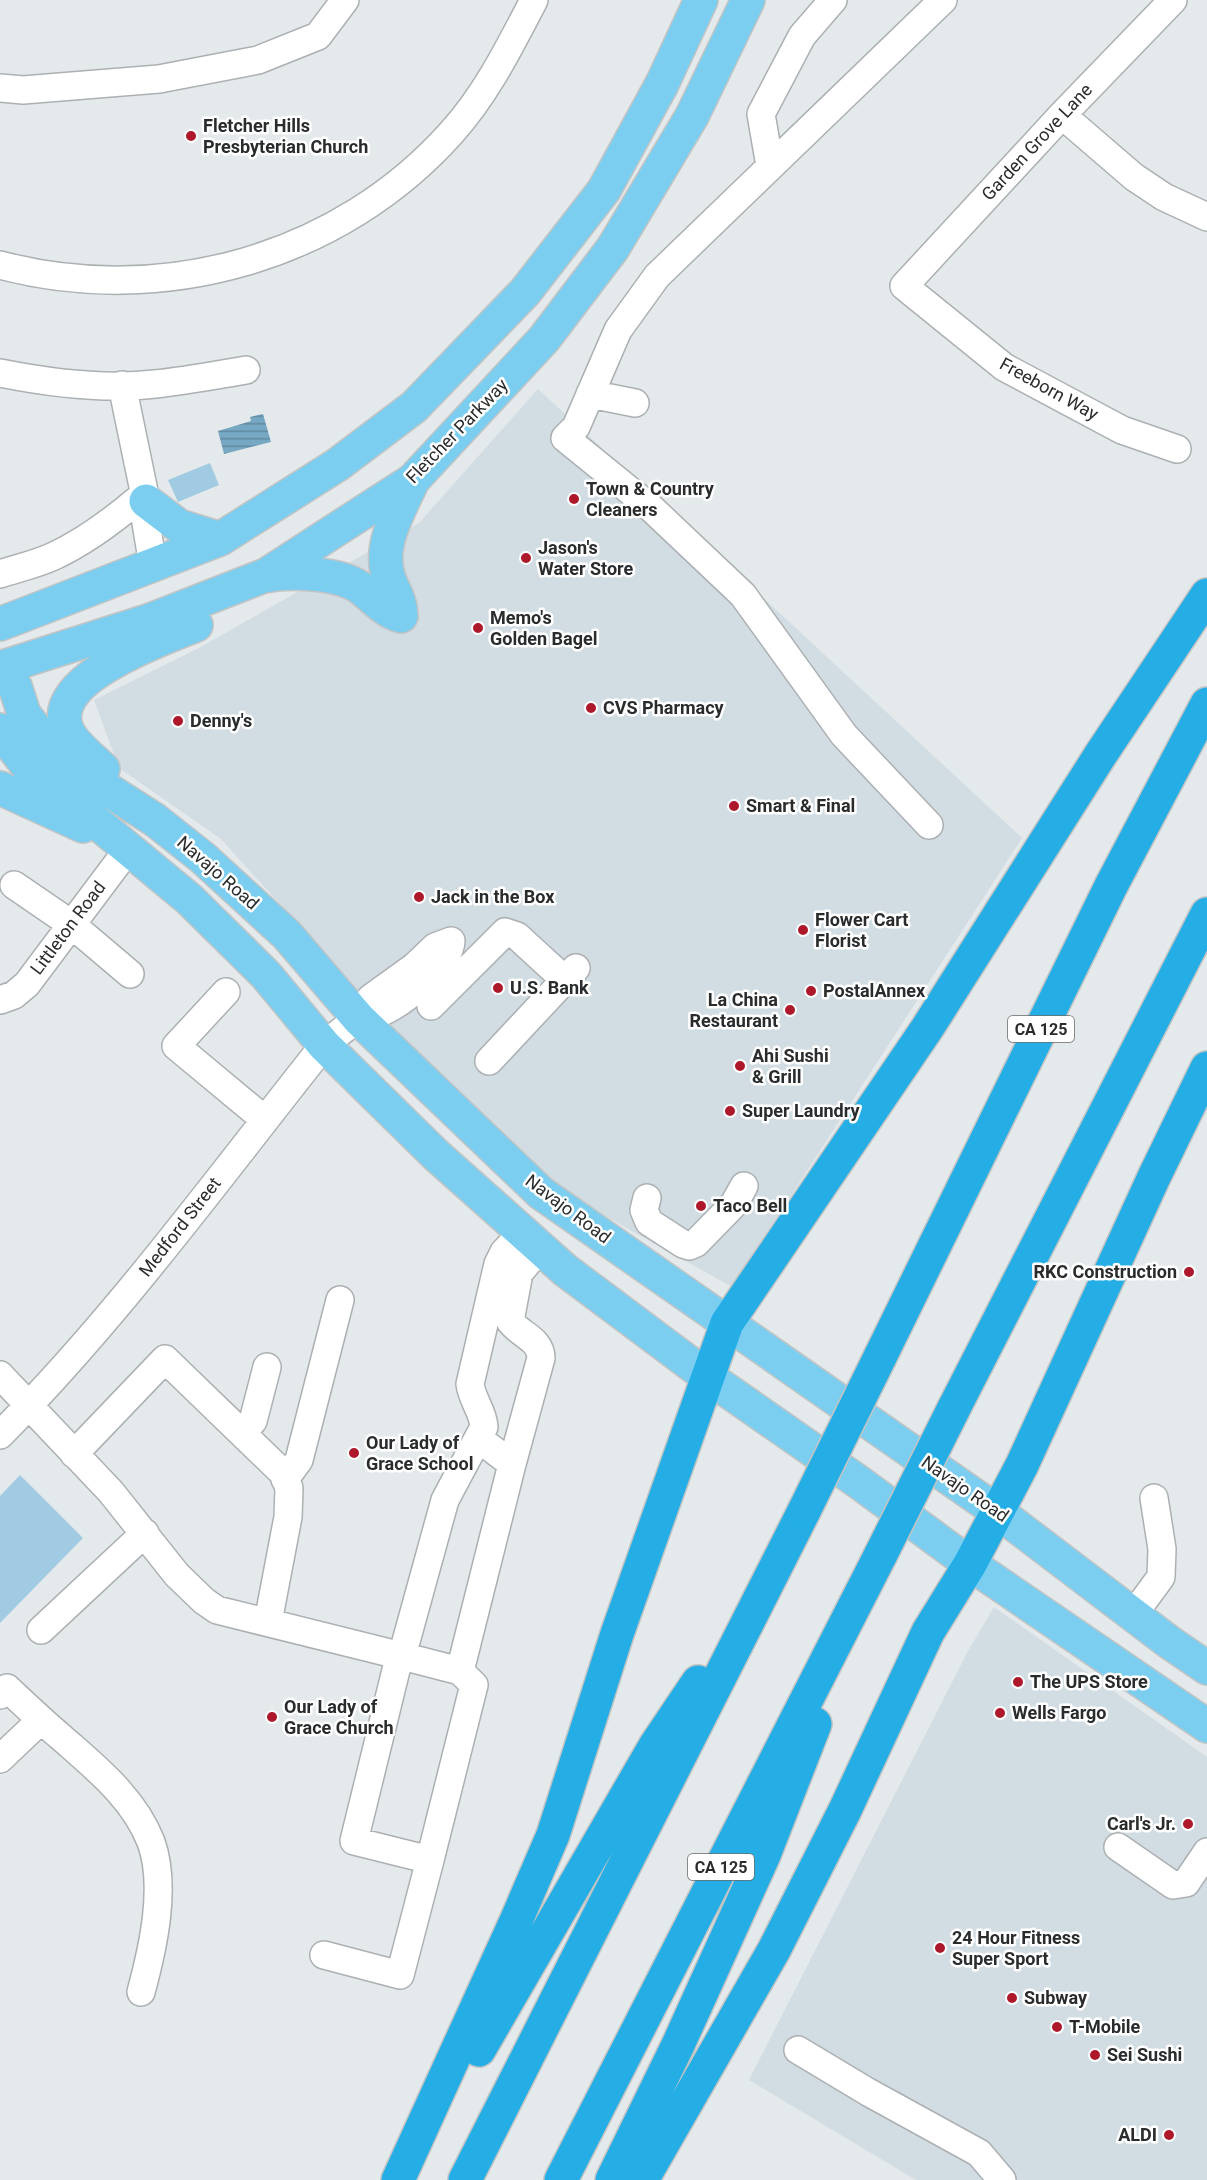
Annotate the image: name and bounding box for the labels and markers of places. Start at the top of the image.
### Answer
place label: Fletcher Hills Presbyterian Church [203,115,368,157]
marker: Fletcher Hills Presbyterian Church [184,129,198,143]
place label: Town & Country Cleaners [586,478,715,520]
marker: Town & Country Cleaners [567,492,581,506]
place label: Jason's Water Store [538,537,633,579]
marker: Jason's Water Store [519,551,533,565]
place label: Memo's Golden Bagel [490,607,598,649]
marker: Memo's Golden Bagel [471,621,485,635]
place label: CVS Pharmacy [603,697,725,718]
marker: CVS Pharmacy [584,701,598,715]
place label: Denny's [190,710,252,731]
marker: Denny's [171,714,185,728]
place label: Smart & Final [746,795,855,816]
marker: Smart & Final [727,799,741,813]
place label: Jack in the Box [431,886,555,907]
marker: Jack in the Box [412,890,426,904]
place label: Flower Cart Florist [815,909,908,951]
marker: Flower Cart Florist [796,923,810,937]
place label: U.S. Bank [510,977,589,998]
place label: PostalAnnex [823,980,926,1001]
marker: U.S. Bank [491,981,505,995]
marker: PostalAnnex [804,984,818,998]
place label: La China Restaurant [690,989,778,1031]
marker: La China Restaurant [783,1003,797,1017]
place label: Ahi Sushi & Grill [752,1045,829,1087]
marker: Ahi Sushi & Grill [733,1059,747,1073]
place label: Super Laundry [742,1100,861,1121]
marker: Super Laundry [723,1104,737,1118]
place label: Taco Bell [713,1195,787,1216]
marker: Taco Bell [694,1199,708,1213]
place label: RKC Construction [1034,1261,1177,1282]
marker: RKC Construction [1182,1265,1196,1279]
place label: Our Lady of Grace School [366,1432,473,1474]
marker: Our Lady of Grace School [347,1446,361,1460]
place label: The UPS Store [1030,1671,1148,1692]
marker: The UPS Store [1011,1675,1025,1689]
place label: Our Lady of Grace Church [284,1696,394,1738]
place label: Wells Fargo [1012,1702,1107,1723]
marker: Wells Fargo [993,1706,1007,1720]
marker: Our Lady of Grace Church [265,1710,279,1724]
place label: Carl's Jr. [1107,1813,1176,1834]
marker: Carl's Jr. [1181,1817,1195,1831]
place label: 24 Hour Fitness Super Sport [952,1927,1080,1969]
marker: 24 Hour Fitness Super Sport [933,1941,947,1955]
place label: Subway [1024,1987,1088,2008]
marker: Subway [1005,1991,1019,2005]
place label: T-Mobile [1069,2016,1141,2037]
marker: T-Mobile [1050,2020,1064,2034]
place label: Sei Sushi [1107,2044,1182,2065]
marker: Sei Sushi [1088,2048,1102,2062]
place label: ALDI [1118,2124,1157,2145]
marker: ALDI [1162,2128,1176,2142]

